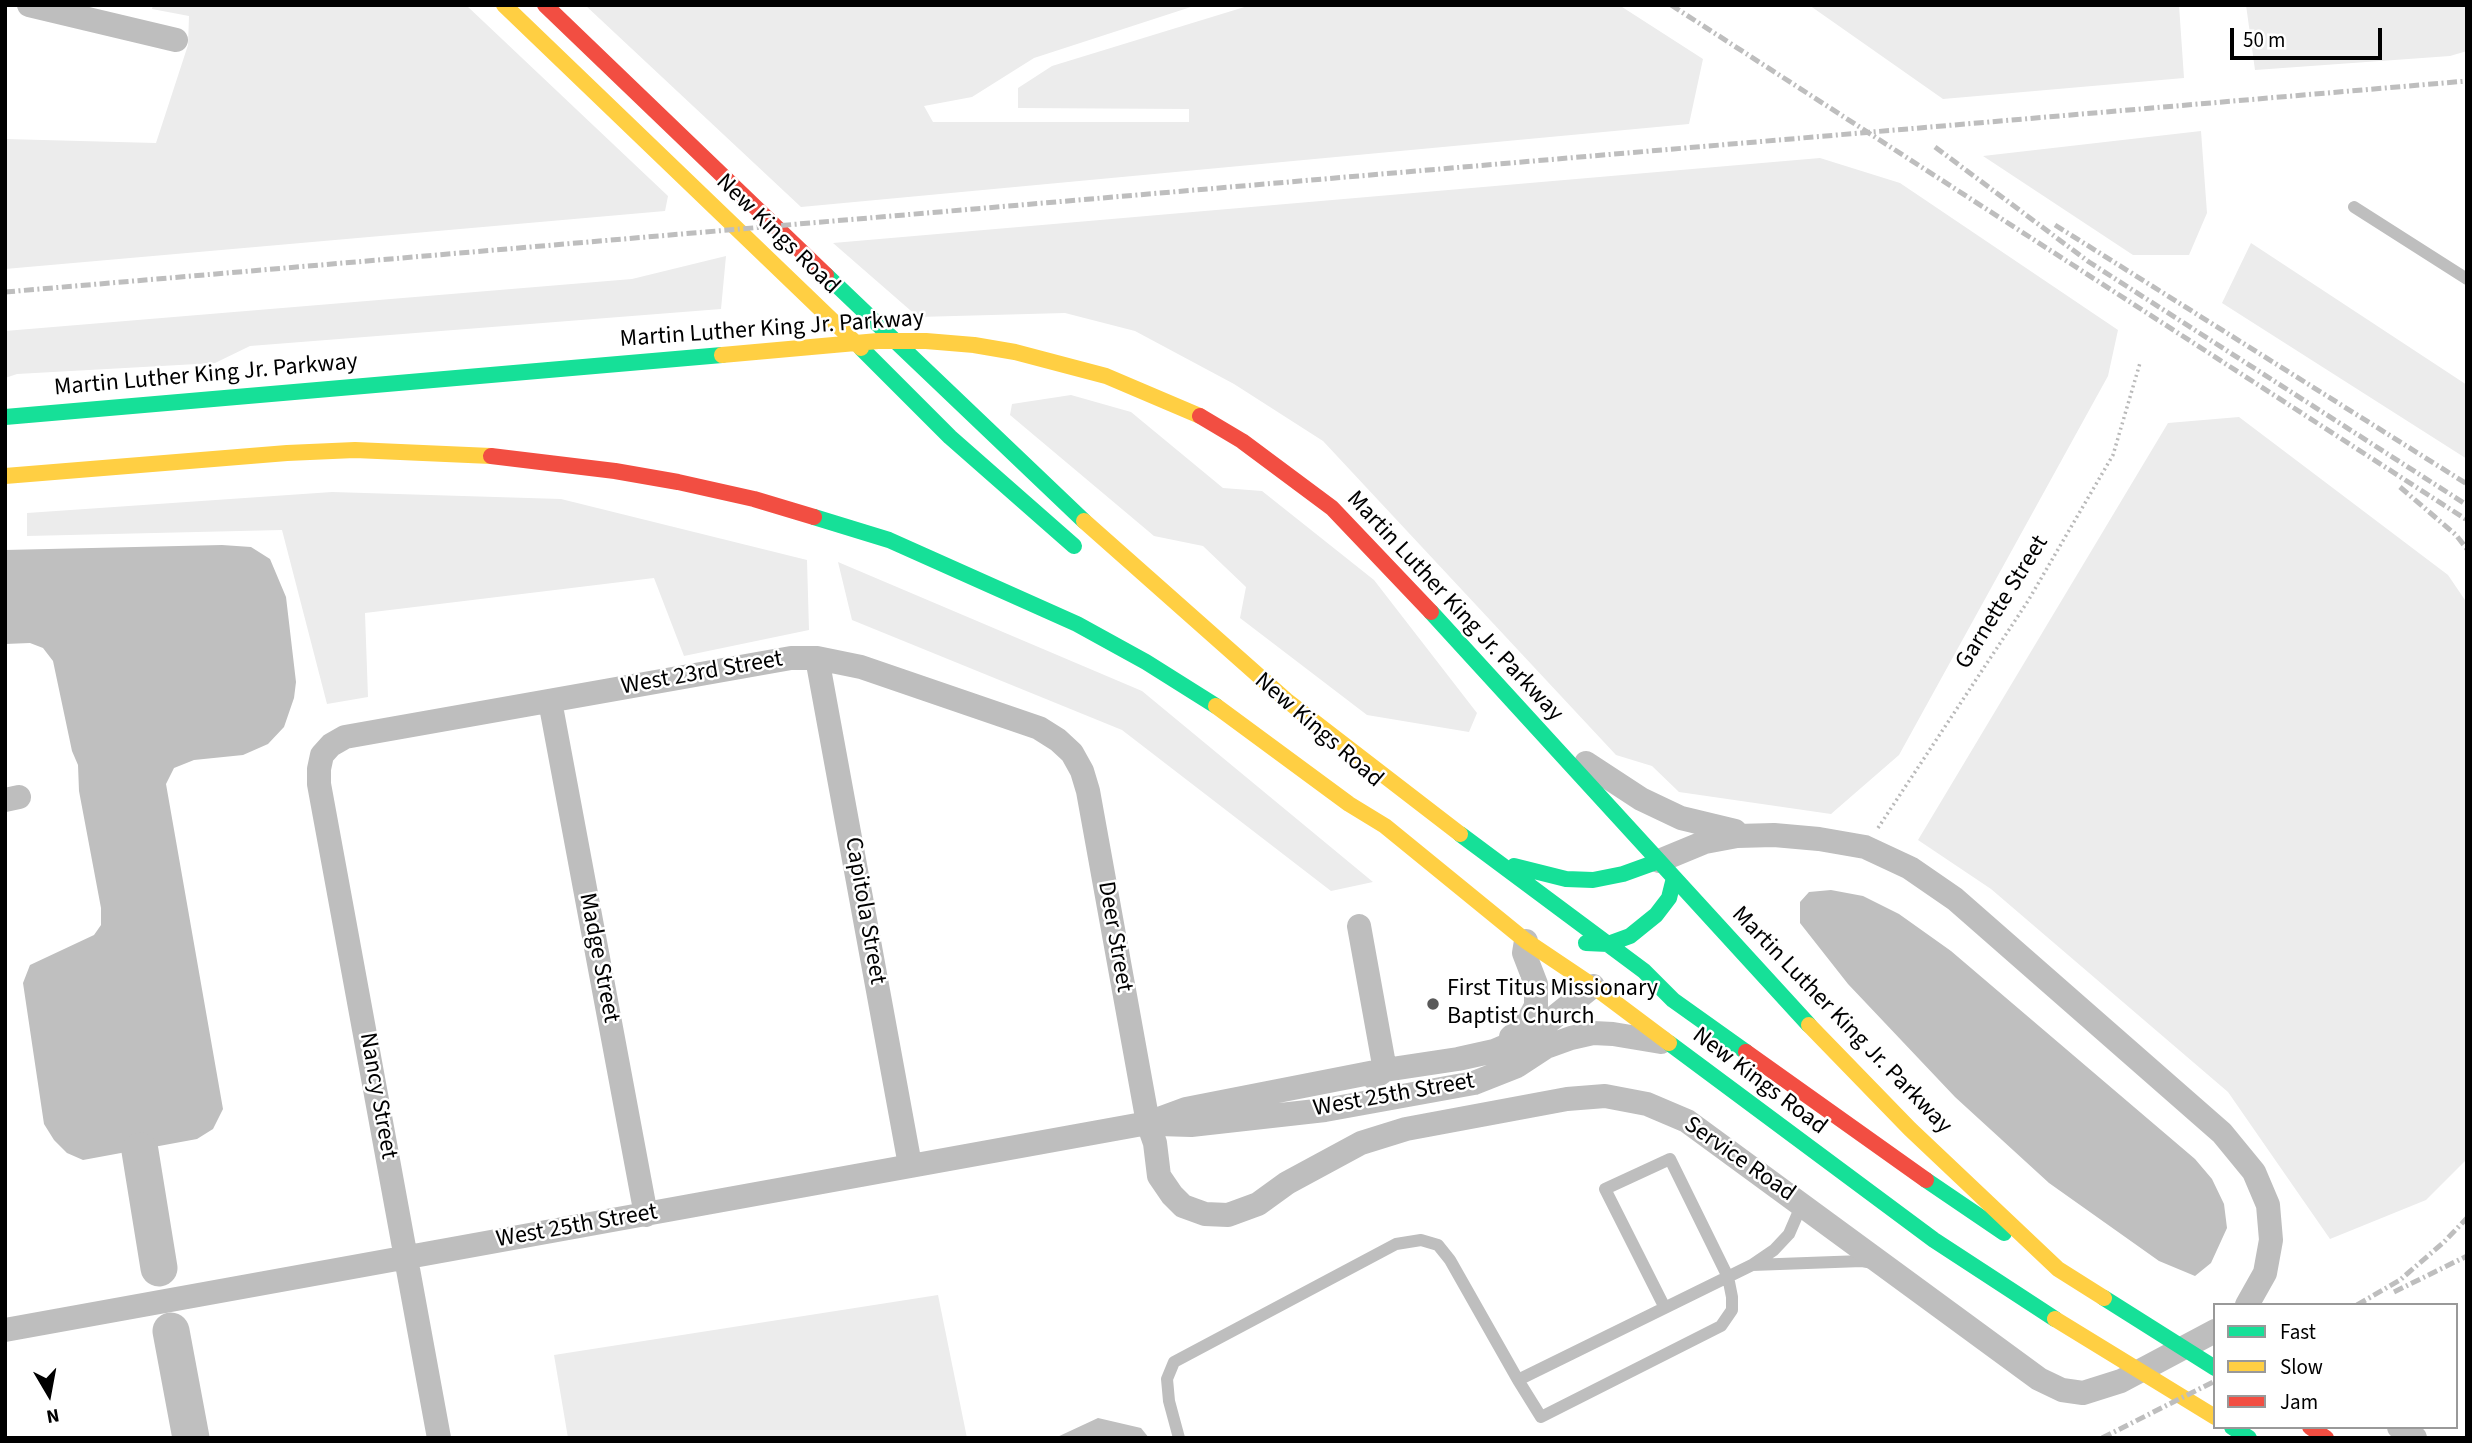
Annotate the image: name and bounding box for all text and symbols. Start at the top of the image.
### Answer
scale bar [2234,14,2386,58]
text: 50 m [2243,25,2285,55]
street label: New Kings Road [709,169,845,301]
street label: Martin Luther King Jr. Parkway [619,305,925,355]
street label: Martin Luther King Jr. Parkway [53,348,359,404]
street label: Martin Luther King Jr. Parkway [1340,486,1568,728]
street label: Garnette Street [1950,531,2056,675]
street label: West 23rd Street [619,646,785,702]
street label: New Kings Road [1248,667,1388,795]
street label: Capitola Street [837,835,891,987]
street label: Deer Street [1090,879,1138,995]
street label: Madge Street [571,891,625,1025]
street label: Martin Luther King Jr. Parkway [1725,901,1957,1141]
place label: First Titus Missionary Baptist Church [1447,976,1658,1032]
marker: First Titus Missionary Baptist Church [1425,996,1441,1012]
street label: New Kings Road [1686,1022,1832,1142]
street label: Nancy Street [352,1030,402,1162]
street label: West 25th Street [1311,1068,1477,1124]
street label: Service Road [1678,1111,1800,1209]
street label: West 25th Street [494,1199,660,1255]
legend [2213,1303,2458,1429]
text: Fast [2280,1317,2316,1347]
text: Slow [2280,1352,2323,1382]
north arrow [14,1359,84,1429]
text: Jam [2280,1387,2318,1417]
text: N [44,1401,61,1430]

